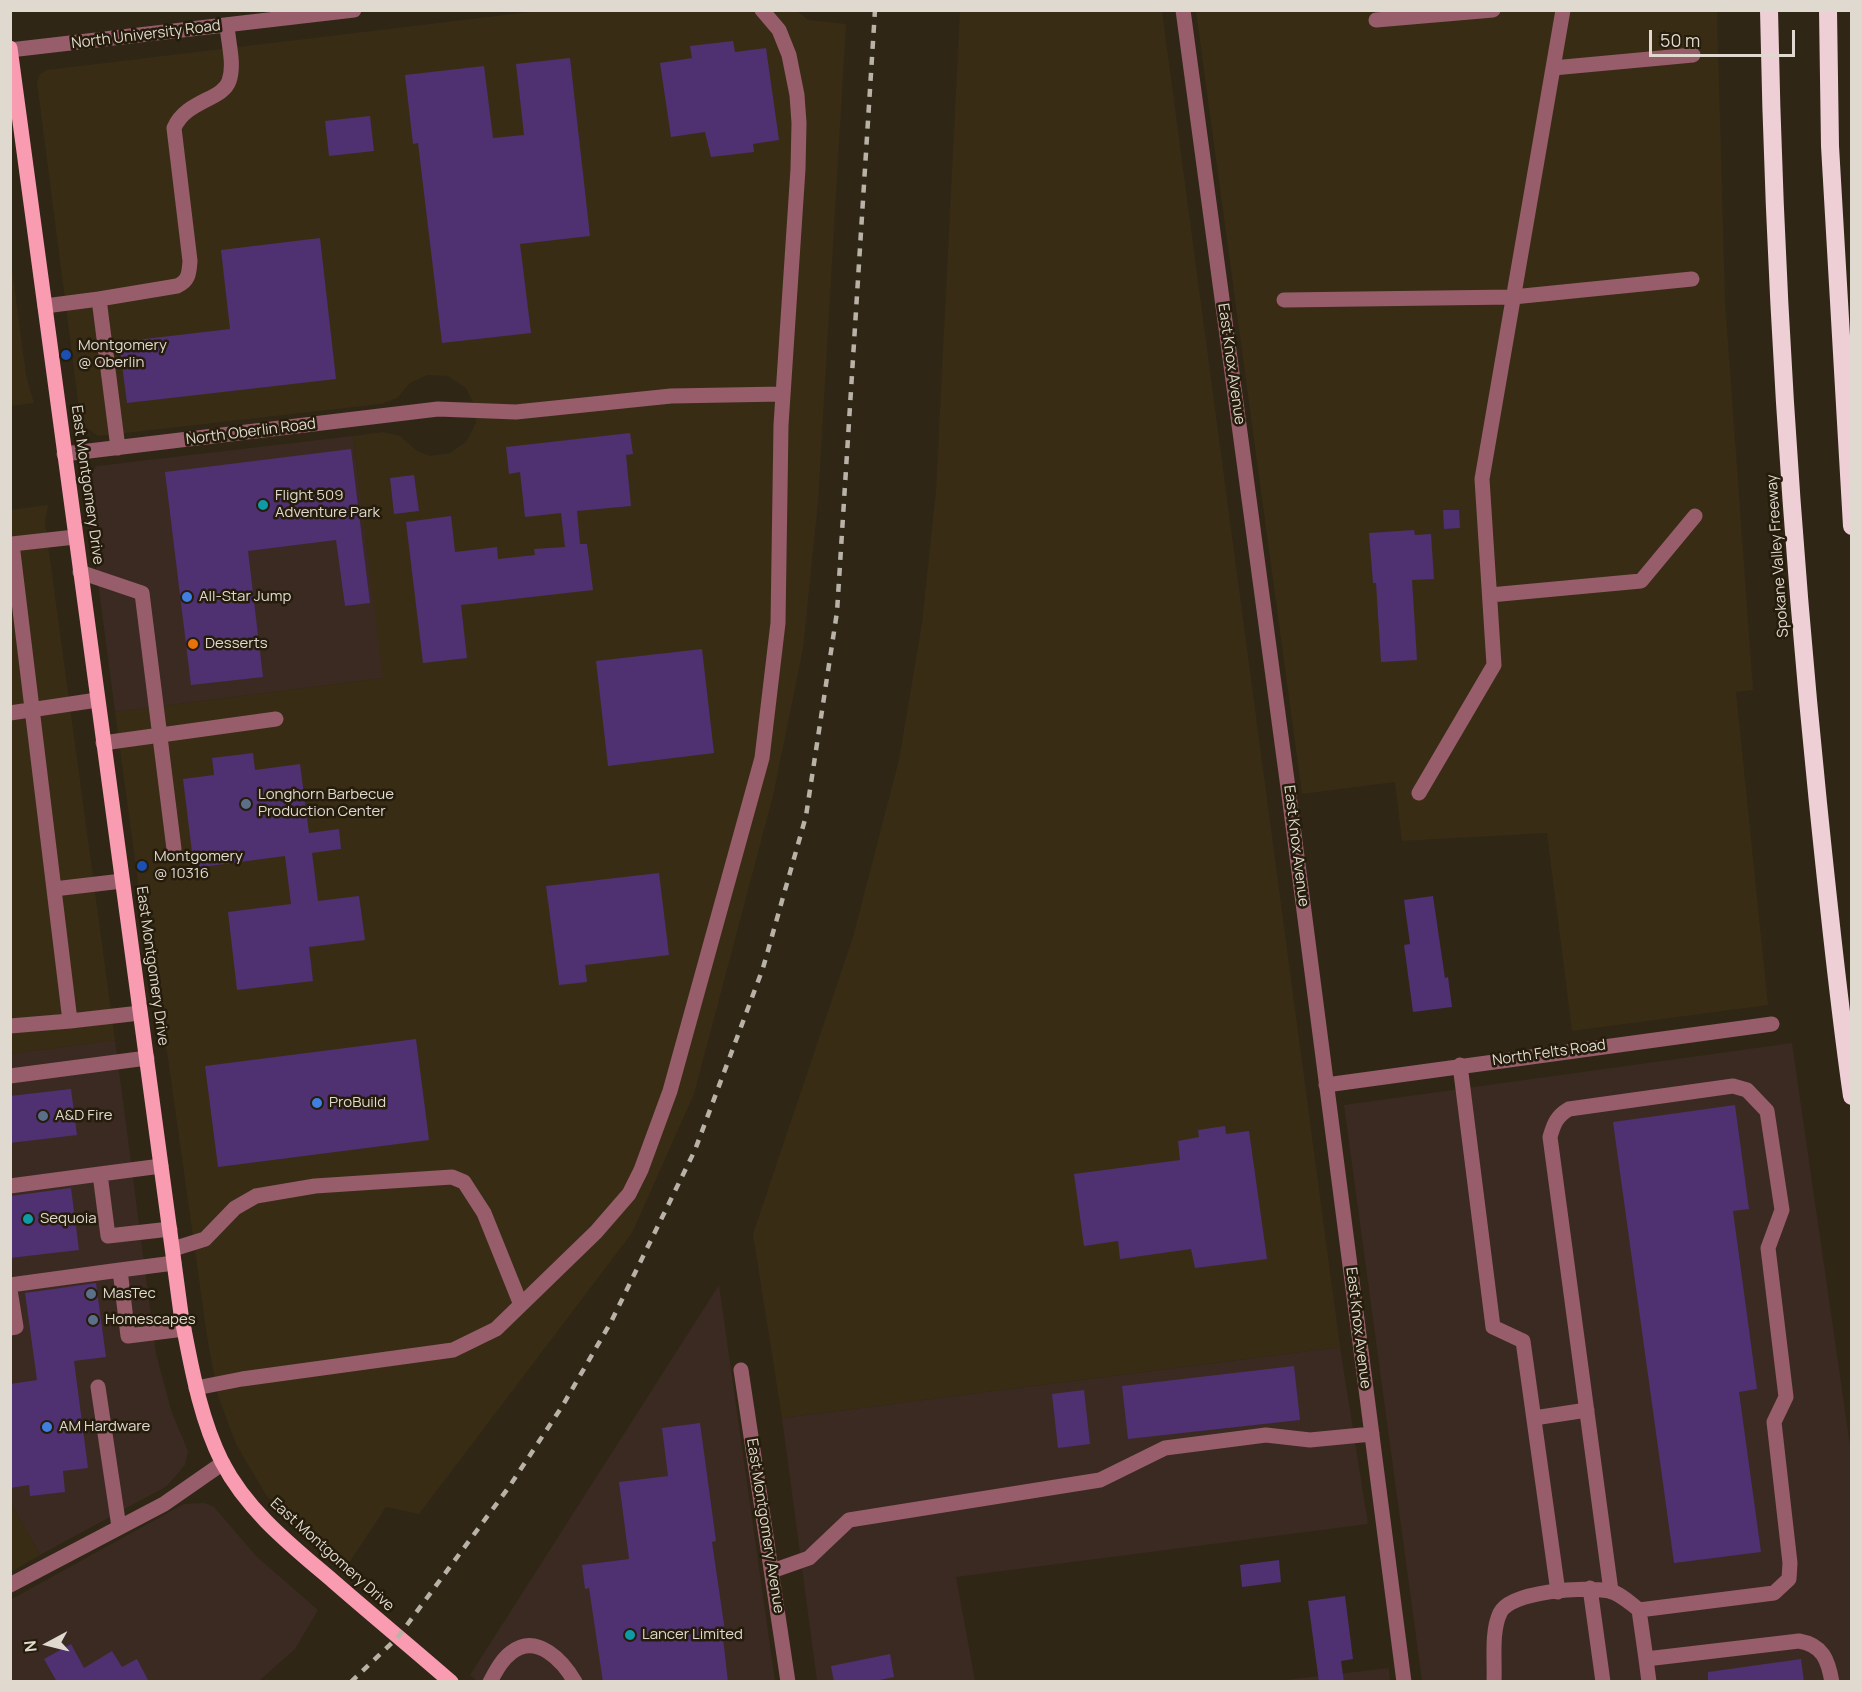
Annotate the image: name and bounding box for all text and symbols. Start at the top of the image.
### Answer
street label: North University Road [70,17,222,53]
scale bar [1652,18,1798,56]
text: 50 m [1660,28,1700,52]
street label: East Knox Avenue [1214,302,1248,426]
place label: Montgomery @ Oberlin [78,337,167,372]
marker: Montgomery @ Oberlin [59,348,73,362]
street label: East Montgomery Drive [67,404,107,566]
street label: North Oberlin Road [185,415,317,449]
street label: Spokane Valley Freeway [1763,474,1793,638]
place label: Flight 509 Adventure Park [275,487,380,522]
marker: Flight 509 Adventure Park [256,498,270,512]
place label: All-Star Jump [199,588,291,606]
marker: All-Star Jump [180,590,194,604]
place label: Desserts [205,635,268,653]
marker: Desserts [186,637,200,651]
street label: East Knox Avenue [1280,784,1312,908]
place label: Longhorn Barbecue Production Center [258,786,394,821]
marker: Longhorn Barbecue Production Center [239,797,253,811]
place label: Montgomery @ 10316 [154,848,243,883]
marker: Montgomery @ 10316 [135,859,149,873]
street label: East Montgomery Drive [132,885,172,1047]
street label: North Felts Road [1491,1036,1607,1070]
place label: ProBuild [329,1094,386,1112]
marker: ProBuild [310,1096,324,1110]
place label: A&D Fire [55,1107,112,1125]
marker: A&D Fire [36,1109,50,1123]
place label: Sequoia [40,1210,97,1228]
marker: Sequoia [21,1212,35,1226]
street label: East Knox Avenue [1342,1266,1374,1390]
place label: MasTec [103,1285,156,1303]
marker: MasTec [84,1287,98,1301]
place label: Homescapes [105,1311,196,1329]
marker: Homescapes [86,1313,100,1327]
place label: AM Hardware [59,1418,150,1436]
marker: AM Hardware [40,1420,54,1434]
street label: East Montgomery Avenue [742,1437,788,1615]
street label: East Montgomery Drive [266,1495,398,1615]
north arrow [18,1614,78,1674]
place label: Lancer Limited [642,1626,743,1644]
marker: Lancer Limited [623,1628,637,1642]
text: N [19,1639,42,1653]

